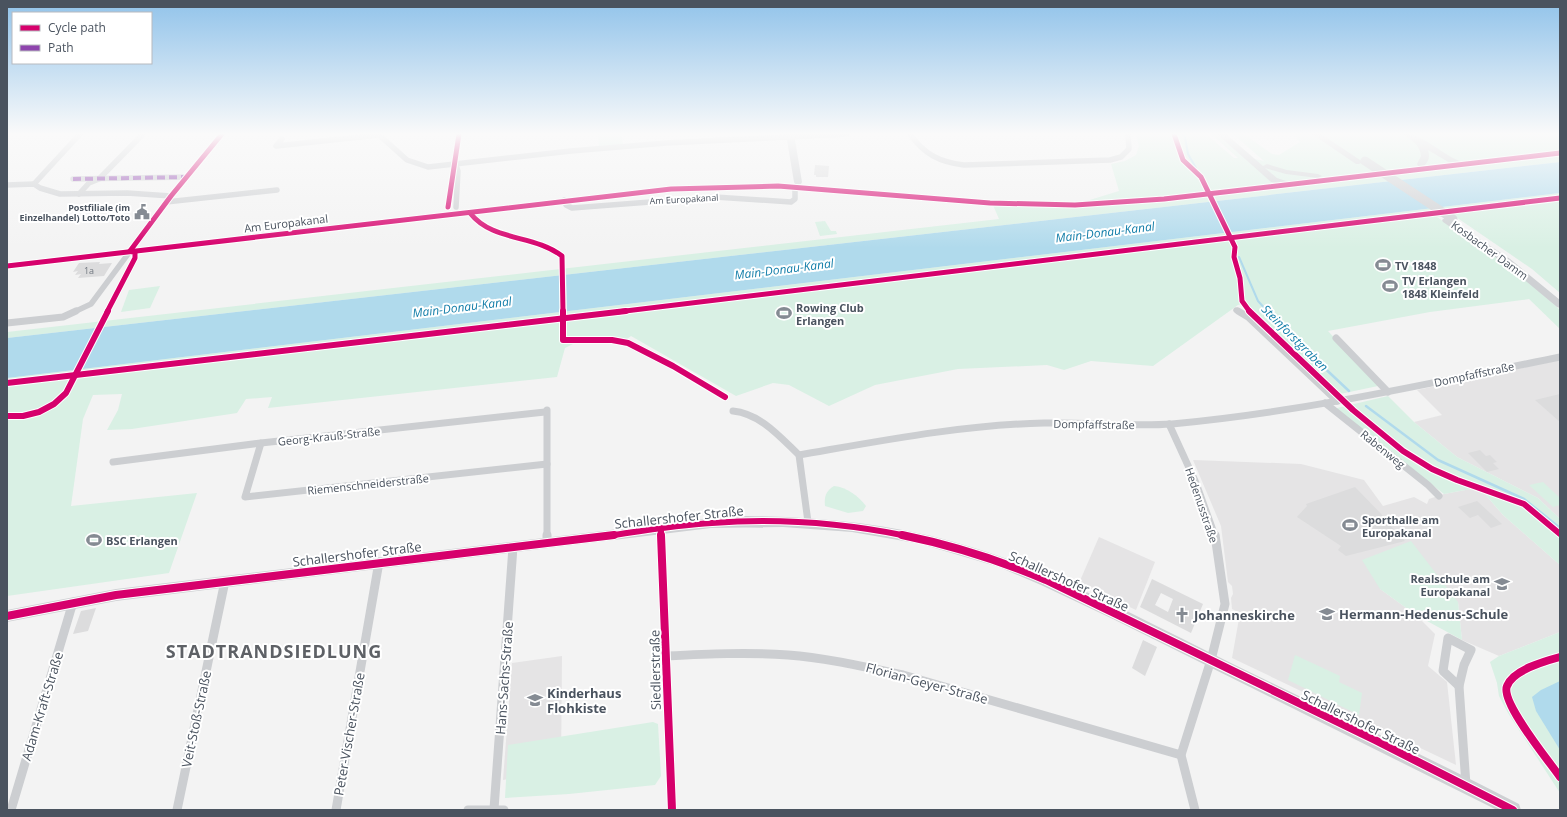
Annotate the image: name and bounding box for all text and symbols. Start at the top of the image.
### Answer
legend [12,12,152,64]
text: Cycle path [48,19,106,36]
text: Path [48,39,74,56]
street label: Am Europakanal [649,191,719,207]
place label: Postfiliale (im Einzelhandel) Lotto/Toto [19,201,130,224]
public building icon: Postfiliale (im Einzelhandel) Lotto/Toto [133,203,151,221]
street label: Am Europakanal [243,210,329,236]
water label: Main-Donau-Kanal [1054,217,1157,247]
street label: Kosbacher Damm [1449,217,1531,283]
water label: Main-Donau-Kanal [733,254,836,284]
sports icon: TV 1848 [1374,256,1392,274]
place label: TV 1848 [1395,258,1437,273]
house number: 1a [84,264,94,277]
place label: TV Erlangen 1848 Kleinfeld [1402,273,1479,301]
sports icon: TV Erlangen 1848 Kleinfeld [1381,277,1399,295]
water label: Main-Donau-Kanal [411,292,514,322]
place label: Rowing Club Erlangen [796,300,864,328]
water label: Steinforstgraben [1258,301,1332,375]
sports icon: Rowing Club Erlangen [775,304,793,322]
street label: Dompfaffstraße [1433,358,1515,390]
street label: Dompfaffstraße [1053,416,1135,432]
street label: Georg-Krauß-Straße [277,423,381,449]
street label: Rabenweg [1358,426,1408,472]
street label: Hedenusstraße [1182,465,1222,545]
street label: Riemenschneiderstraße [307,470,429,498]
street label: Schallershofer Straße [614,501,744,533]
place label: Sporthalle am Europakanal [1362,512,1439,540]
sports icon: Sporthalle am Europakanal [1341,516,1359,534]
sports icon: BSC Erlangen [85,531,103,549]
place label: BSC Erlangen [106,533,178,548]
street label: Schallershofer Straße [291,537,423,571]
street label: Schallershofer Straße [1006,546,1132,616]
place label: Realschule am Europakanal [1410,571,1490,599]
school or university icon: Realschule am Europakanal [1493,575,1511,593]
school or university icon: Hermann-Hedenus-Schule [1318,605,1336,623]
place label: Hermann-Hedenus-Schule [1339,605,1509,623]
church icon: Johanneskirche [1173,606,1191,624]
place label: Johanneskirche [1193,606,1295,624]
street label: Hans-Sachs-Straße [491,621,517,735]
street label: Siedlerstraße [645,630,665,710]
district label: STADTRANDSIEDLUNG [166,639,382,663]
street label: Adam-Kraft-Straße [17,649,67,763]
street label: Florian-Geyer-Straße [864,658,990,708]
street label: Veit-Stoß-Straße [177,669,215,769]
street label: Peter-Vischer-Straße [329,671,369,797]
place label: Kinderhaus Flohkiste [547,684,621,717]
street label: Schallershofer Straße [1299,685,1423,759]
school or university icon: Kinderhaus Flohkiste [526,691,544,709]

